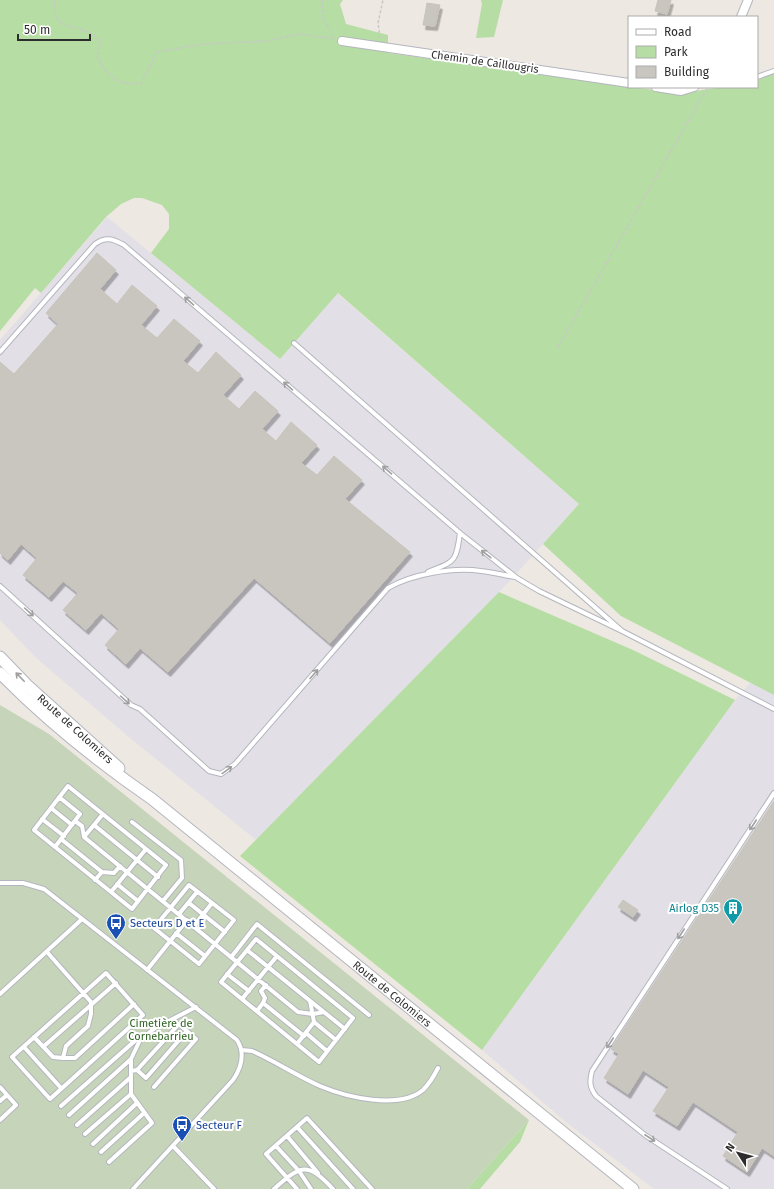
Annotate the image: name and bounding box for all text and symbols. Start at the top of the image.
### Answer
scale bar [18,16,90,42]
legend [628,16,758,88]
text: 50 m [24,23,50,37]
text: Road [664,25,692,39]
text: Park [664,45,688,59]
street label: Chemin de Caillougris [430,48,540,76]
text: Building [664,65,710,79]
one-way arrow [184,297,194,306]
one-way arrow [283,381,293,390]
one-way arrow [381,466,392,475]
one-way arrow [481,549,492,558]
one-way arrow [24,607,34,617]
one-way arrow [309,668,318,679]
one-way arrow [15,672,25,682]
street label: Route de Colomiers [35,691,116,766]
one-way arrow [120,695,130,704]
one-way arrow [221,766,232,774]
one-way arrow [748,819,756,831]
building icon: Airlog D35 [722,897,744,925]
place label: Airlog D35 [669,902,719,915]
bus stop icon: Secteurs D et E [105,912,127,940]
place label: Secteurs D et E [130,917,204,930]
one-way arrow [677,928,685,940]
street label: Route de Colomiers [350,958,434,1029]
park label: Cimetière de Cornebarrieu [128,1017,194,1043]
one-way arrow [606,1037,614,1048]
bus stop icon: Secteur F [171,1114,193,1142]
place label: Secteur F [196,1119,243,1132]
north arrow [718,1133,758,1173]
one-way arrow [644,1135,656,1143]
text: N [723,1141,738,1154]

